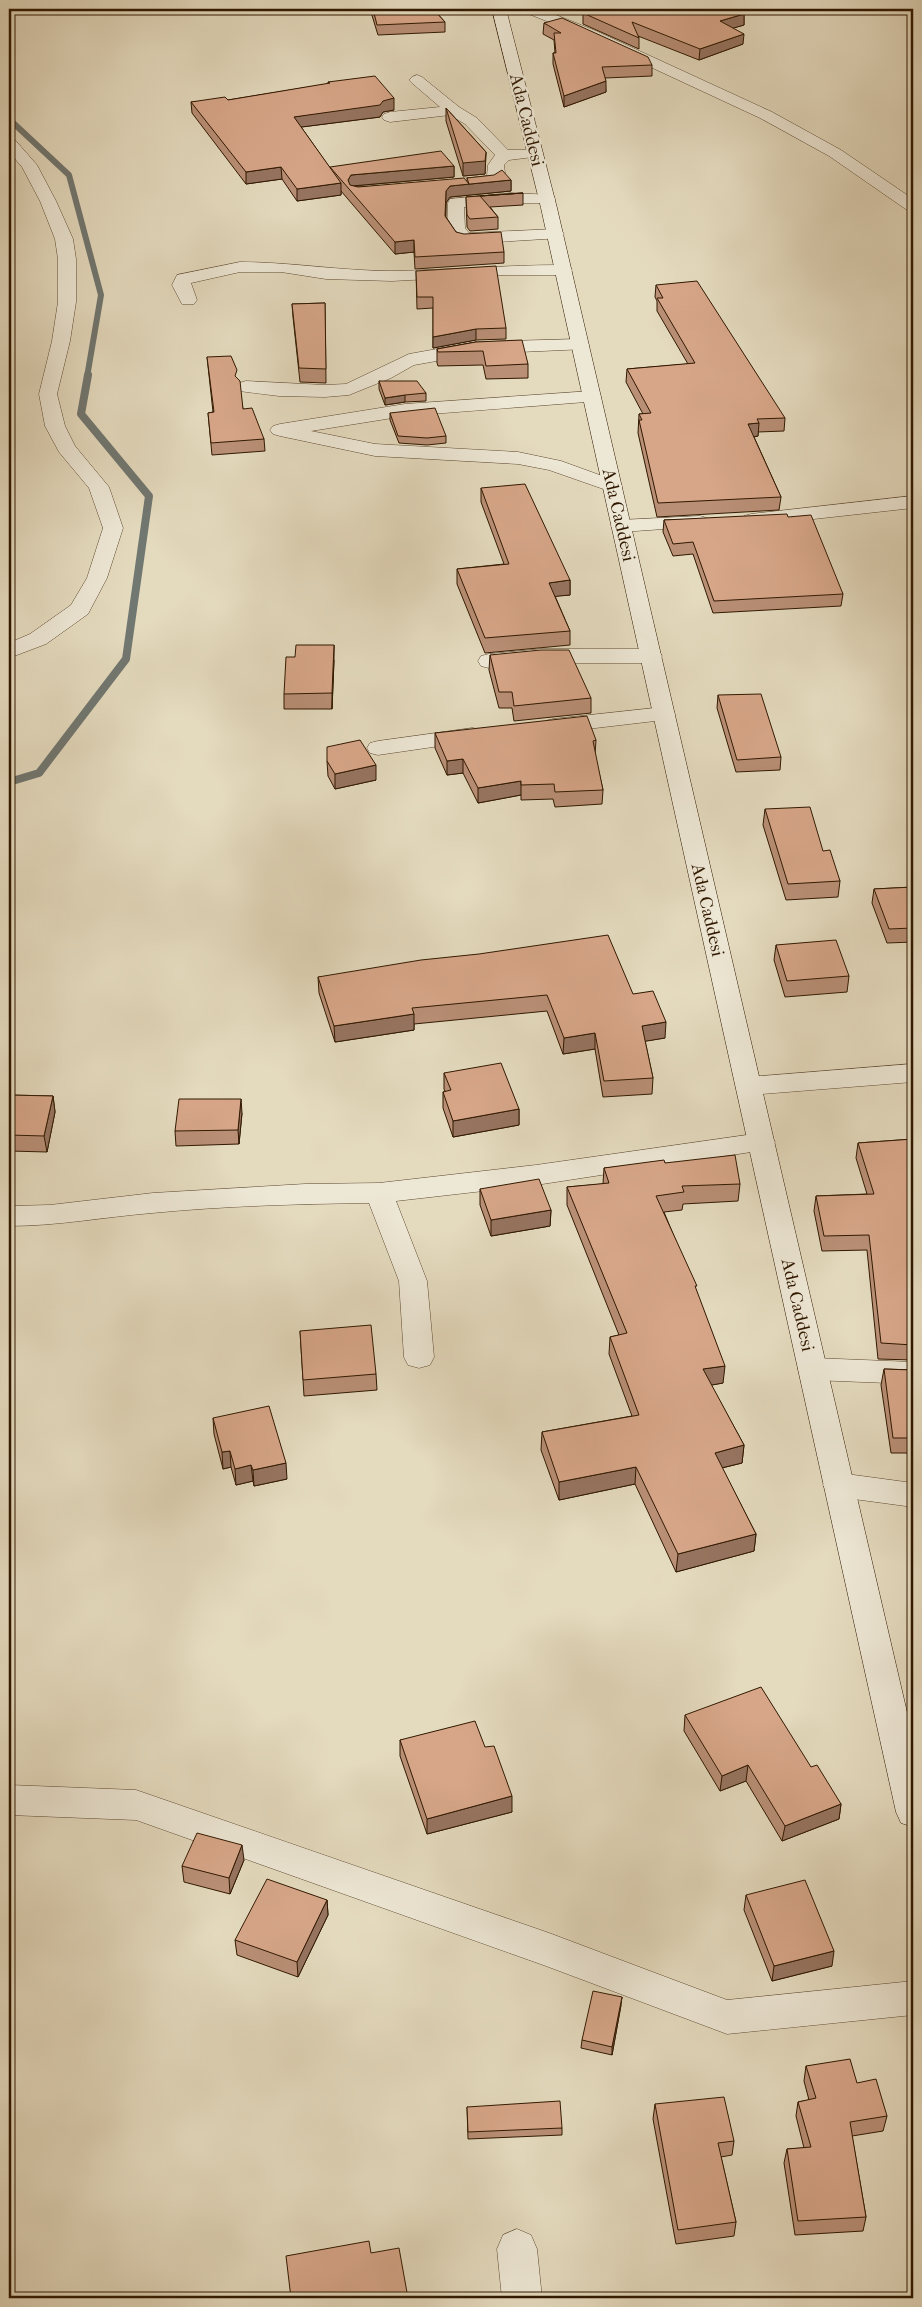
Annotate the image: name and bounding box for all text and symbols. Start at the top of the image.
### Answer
street label: Ada Caddesi [505,71,548,169]
street label: Ada Caddesi [597,466,640,564]
street label: Ada Caddesi [686,861,729,959]
street label: Ada Caddesi [776,1256,819,1354]

